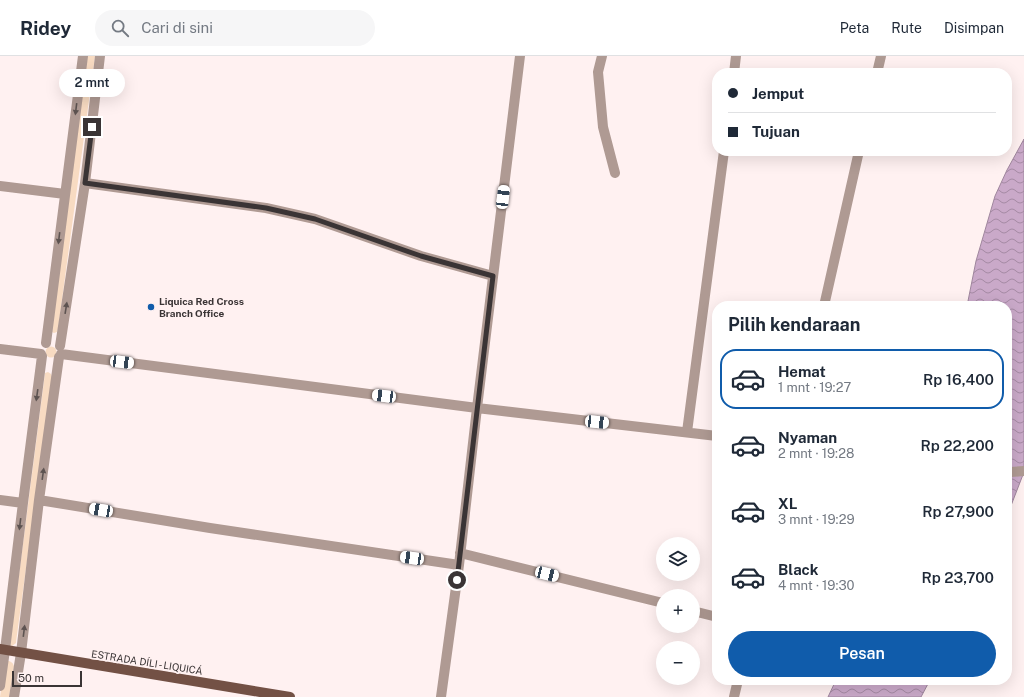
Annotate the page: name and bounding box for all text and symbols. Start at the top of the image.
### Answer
search box [95,10,375,46]
text: Ridey [20,17,71,39]
icon: search [109,17,131,39]
text: Cari di sini [141,19,213,36]
text: Peta [840,20,869,36]
text: Rute [891,20,922,36]
text: Disimpan [944,20,1004,36]
callout: 2 mnt [59,69,125,97]
text: 2 mnt [74,75,110,90]
text: Jemput [752,85,804,102]
one-way arrow [73,103,79,115]
route end [83,118,101,136]
text: Tujuan [752,123,800,140]
car [496,184,510,210]
one-way arrow [56,231,62,244]
place label: Liquica Red Cross Branch Office [159,295,244,319]
one-way arrow [63,302,69,314]
marker: Liquica Red Cross Branch Office [146,302,156,312]
text: Pilih kendaraan [728,314,860,335]
car [109,355,135,369]
icon: car [730,361,766,397]
text: Hemat [778,363,826,380]
text: Rp 16,400 [923,371,994,388]
text: 1 mnt · 19:27 [778,380,851,395]
one-way arrow [34,389,40,401]
car [371,389,397,403]
car [584,415,610,429]
icon: car [730,427,766,463]
text: Nyaman [778,429,837,446]
text: Rp 22,200 [920,437,994,454]
text: 2 mnt · 19:28 [778,446,854,461]
one-way arrow [40,468,46,480]
icon: car [730,493,766,529]
text: XL [778,495,797,512]
car [88,502,114,518]
text: Rp 27,900 [922,503,994,520]
text: 3 mnt · 19:29 [778,512,855,527]
one-way arrow [17,518,24,530]
map controls [656,537,700,685]
button: layers [656,537,700,581]
car [399,550,425,566]
icon: car [730,559,766,595]
text: Black [778,561,818,578]
car [534,565,560,583]
text: Rp 23,700 [922,569,994,586]
route start [448,571,466,589]
text: 4 mnt · 19:30 [778,578,854,593]
button: + [656,589,700,633]
one-way arrow [21,625,27,637]
button: Pesan [728,631,996,677]
button: − [656,641,700,685]
street label: ESTRADA DÍLI - LIQUICÁ [90,647,204,677]
scale bar [12,669,82,688]
text: 50 m [18,672,44,684]

